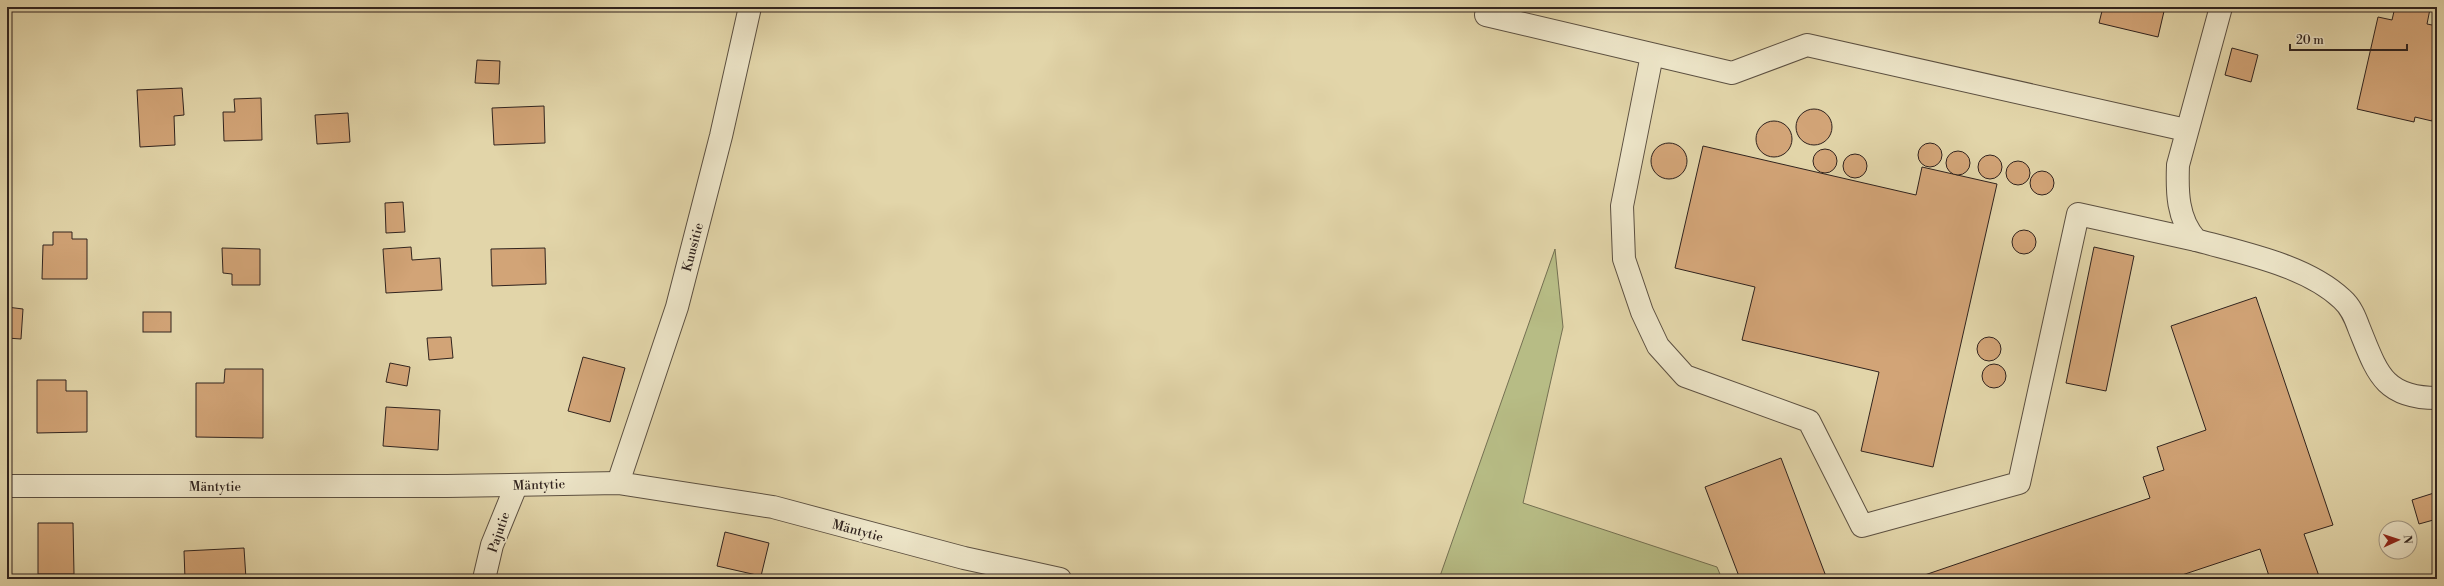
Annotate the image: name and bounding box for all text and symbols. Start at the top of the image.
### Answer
scale bar [2290,26,2407,52]
text: 20 m [2296,33,2324,48]
street label: Kuusitie [679,221,707,273]
street label: Mäntytie [513,476,566,494]
street label: Mäntytie [189,479,242,495]
street label: Pajutie [485,510,513,555]
street label: Mäntytie [830,516,885,546]
north arrow [2378,520,2418,560]
text: N [2400,535,2414,545]

